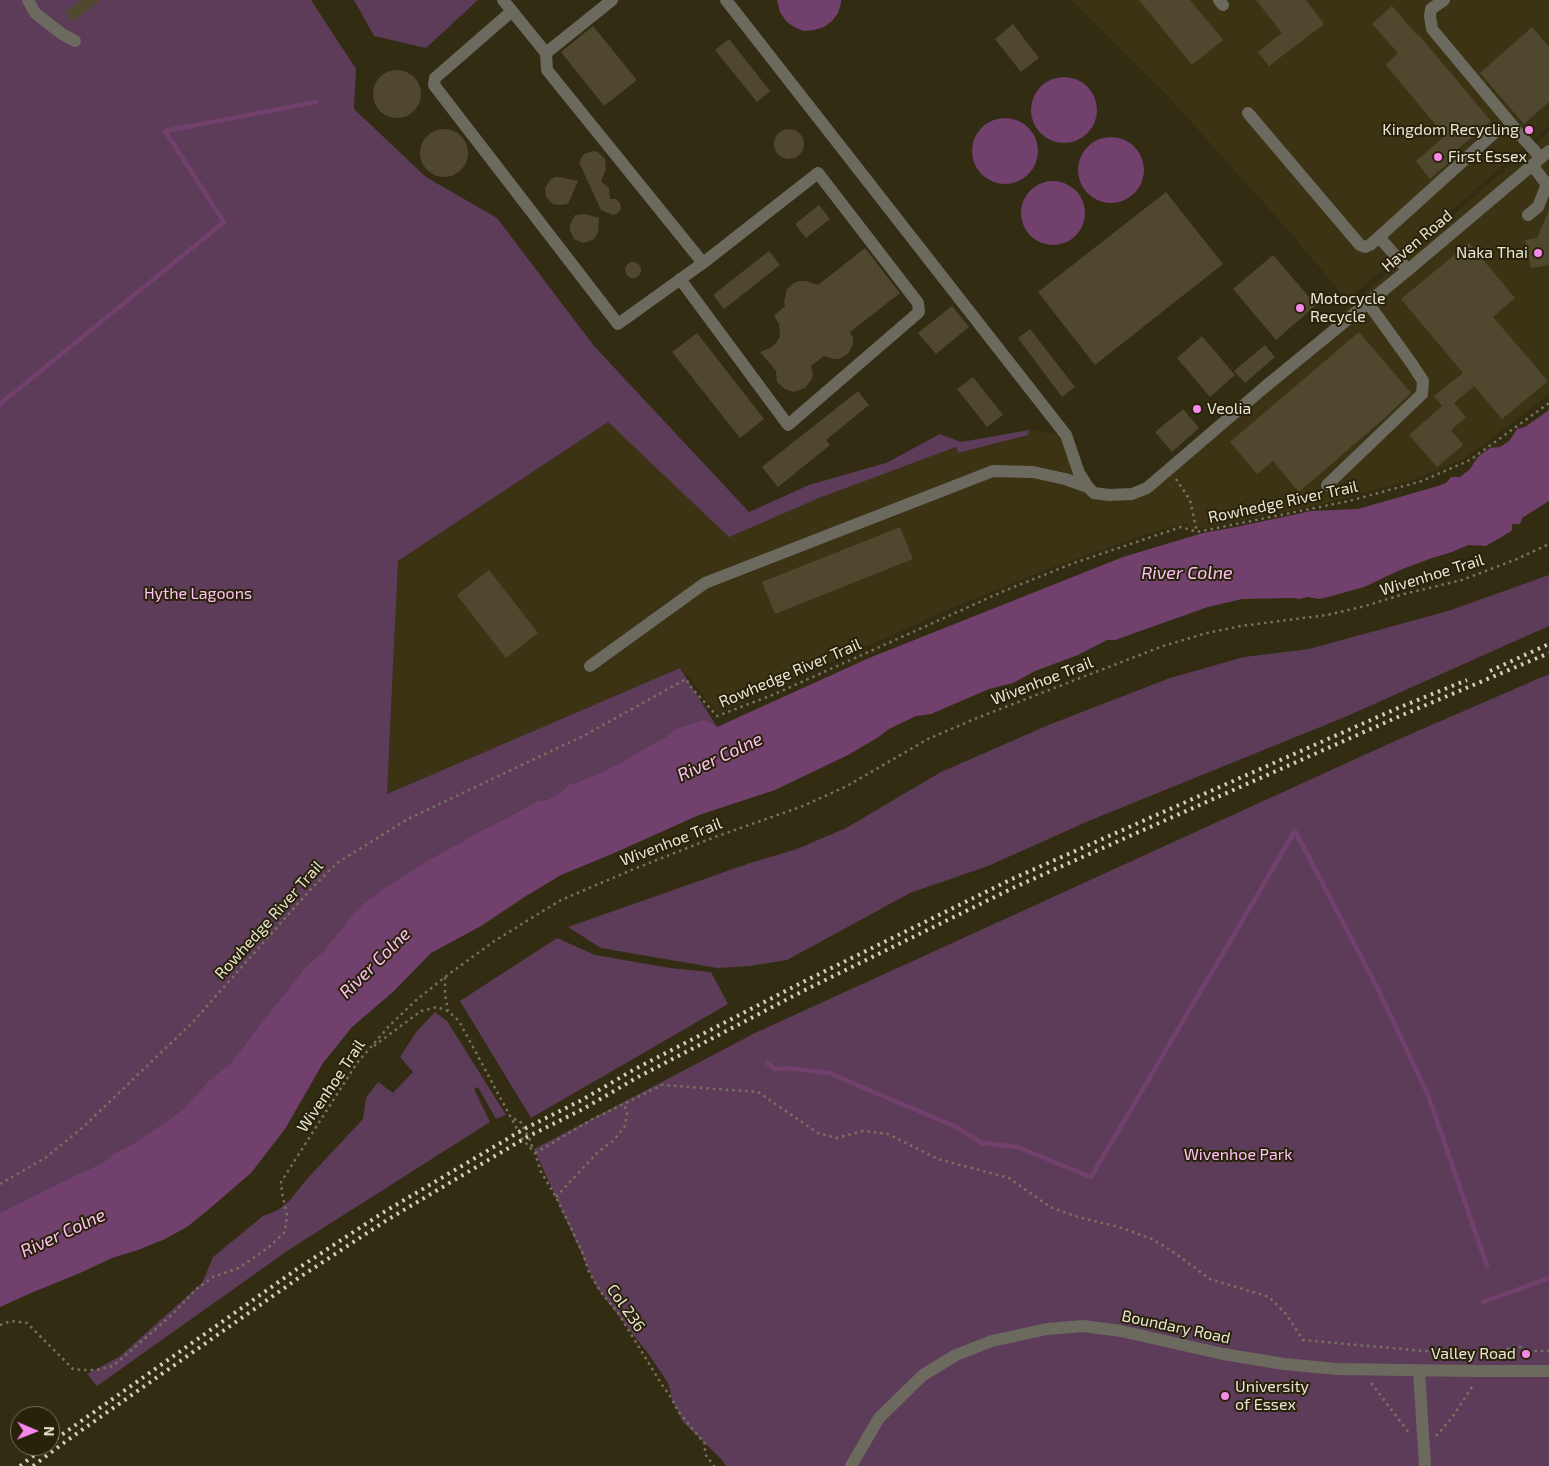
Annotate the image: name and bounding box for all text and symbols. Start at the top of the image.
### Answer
place label: Kingdom Recycling [1382,120,1519,140]
marker: Kingdom Recycling [1523,124,1535,136]
place label: First Essex [1448,147,1527,167]
marker: First Essex [1432,151,1444,163]
street label: Haven Road [1378,206,1456,276]
place label: Naka Thai [1456,243,1528,263]
marker: Naka Thai [1532,247,1544,259]
place label: Motocycle Recycle [1310,289,1386,327]
marker: Motocycle Recycle [1294,302,1306,314]
place label: Veolia [1207,399,1251,419]
marker: Veolia [1191,403,1203,415]
street label: Rowhedge River Trail [1206,477,1360,527]
street label: Wivenhoe Trail [1378,550,1486,600]
water label: River Colne [1141,562,1233,584]
park label: Hythe Lagoons [144,584,252,604]
street label: Rowhedge River Trail [716,634,864,712]
street label: Wivenhoe Trail [988,653,1096,709]
water label: River Colne [674,728,766,786]
street label: Wivenhoe Trail [617,814,725,870]
street label: Rowhedge River Trail [211,857,327,983]
water label: River Colne [335,923,415,1003]
street label: Wivenhoe Trail [293,1036,369,1136]
park label: Wivenhoe Park [1184,1145,1292,1165]
water label: River Colne [17,1204,109,1262]
street label: Col 236 [603,1281,649,1335]
street label: Boundary Road [1120,1306,1232,1348]
place label: Valley Road [1431,1344,1516,1364]
marker: Valley Road [1520,1348,1532,1360]
place label: University of Essex [1235,1377,1309,1415]
marker: University of Essex [1219,1390,1231,1402]
north arrow [10,1406,60,1456]
text: N [41,1426,58,1436]

